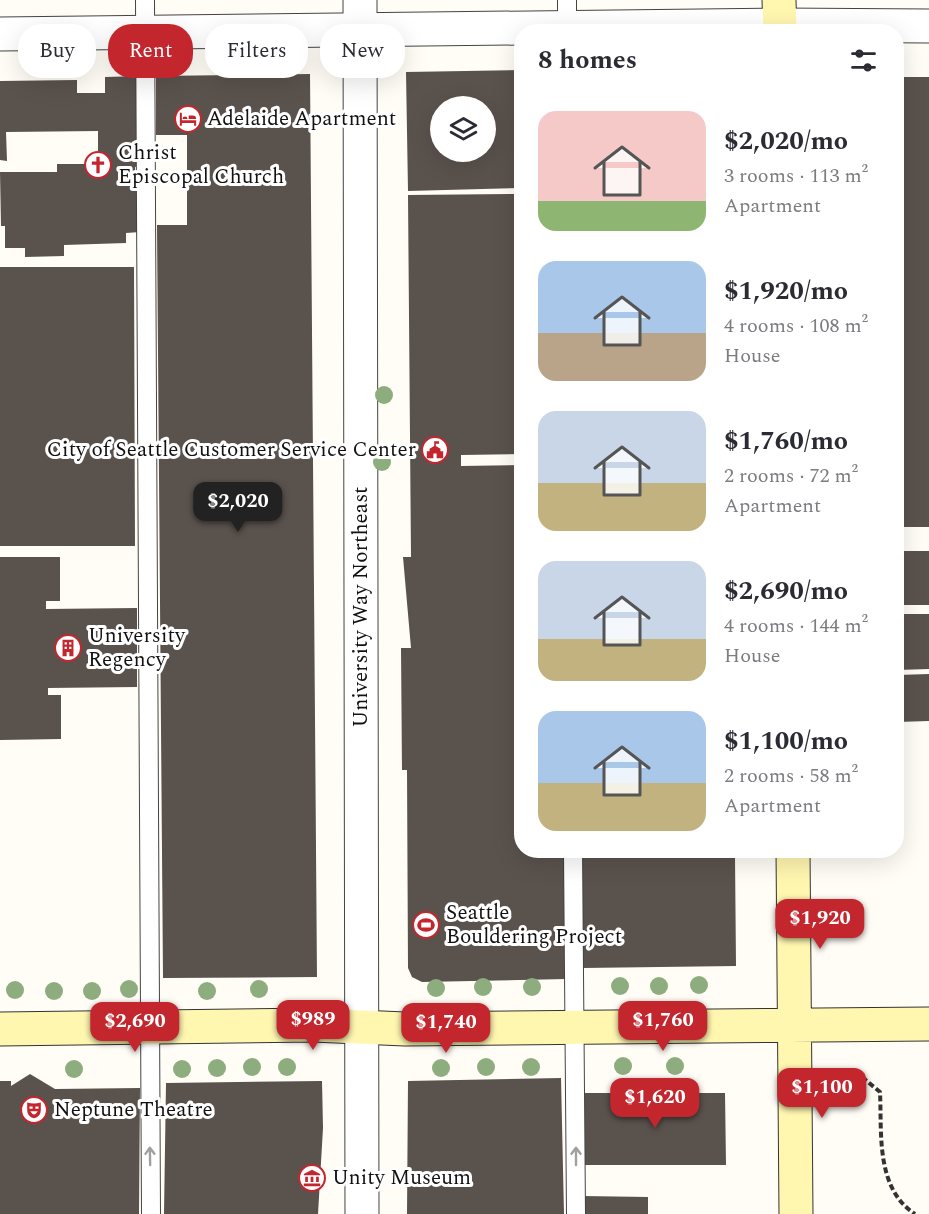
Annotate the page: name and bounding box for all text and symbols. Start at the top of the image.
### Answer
chip: Buy [18,24,96,78]
chip: Rent [108,24,193,78]
chip: Filters [205,24,308,78]
chip: New [320,24,405,78]
text: 8 homes [538,40,637,80]
icon: filters [847,44,880,77]
map controls [430,96,496,162]
button: layers [430,96,496,162]
place label: Adelaide Apartment [207,103,396,135]
hotel icon: Adelaide Apartment [173,104,203,134]
text: $2,020/mo [724,121,848,161]
icon: home [586,135,658,207]
place label: Christ Episcopal Church [118,137,284,193]
church icon: Christ Episcopal Church [83,150,113,180]
text: 3 rooms · 113 m² [724,161,868,191]
text: Apartment [724,191,821,221]
text: $1,920/mo [724,271,848,311]
icon: home [586,285,658,357]
text: 4 rooms · 108 m² [724,311,868,341]
text: House [724,341,781,371]
text: $1,760/mo [724,421,848,461]
place label: City of Seattle Customer Service Center [47,434,416,466]
public building icon: City of Seattle Customer Service Center [420,435,450,465]
icon: home [586,435,658,507]
text: 2 rooms · 72 m² [724,461,858,491]
pin: $2,020 [189,482,287,533]
text: $2,020 [207,486,269,516]
street label: University Way Northeast [345,487,377,727]
text: Apartment [724,491,821,521]
text: $2,690/mo [724,571,848,611]
icon: home [586,585,658,657]
text: 4 rooms · 144 m² [724,611,868,641]
place label: University Regency [88,620,186,676]
building icon: University Regency [53,633,83,663]
text: House [724,641,781,671]
text: $1,100/mo [724,721,848,761]
icon: home [586,735,658,807]
text: 2 rooms · 58 m² [724,761,858,791]
text: Apartment [724,791,821,821]
place label: Seattle Bouldering Project [446,897,622,953]
pin: $1,920 [771,899,869,950]
text: $1,920 [789,903,851,933]
sports icon: Seattle Bouldering Project [411,910,441,940]
pin: $989 [277,1000,349,1051]
pin: $1,760 [614,1001,712,1052]
pin: $2,690 [86,1002,184,1053]
pin: $1,740 [397,1003,495,1054]
text: $989 [291,1004,335,1034]
text: $1,760 [632,1005,694,1035]
text: $2,690 [104,1006,166,1036]
text: $1,740 [415,1007,477,1037]
pin: $1,100 [773,1068,871,1119]
text: $1,100 [791,1072,853,1102]
pin: $1,620 [606,1078,704,1129]
text: $1,620 [624,1082,686,1112]
place label: Neptune Theatre [54,1094,213,1126]
theatre icon: Neptune Theatre [19,1095,49,1125]
one-way arrow [144,1146,156,1166]
one-way arrow [570,1146,581,1166]
place label: Unity Museum [332,1162,471,1194]
museum icon: Unity Museum [297,1163,327,1193]

